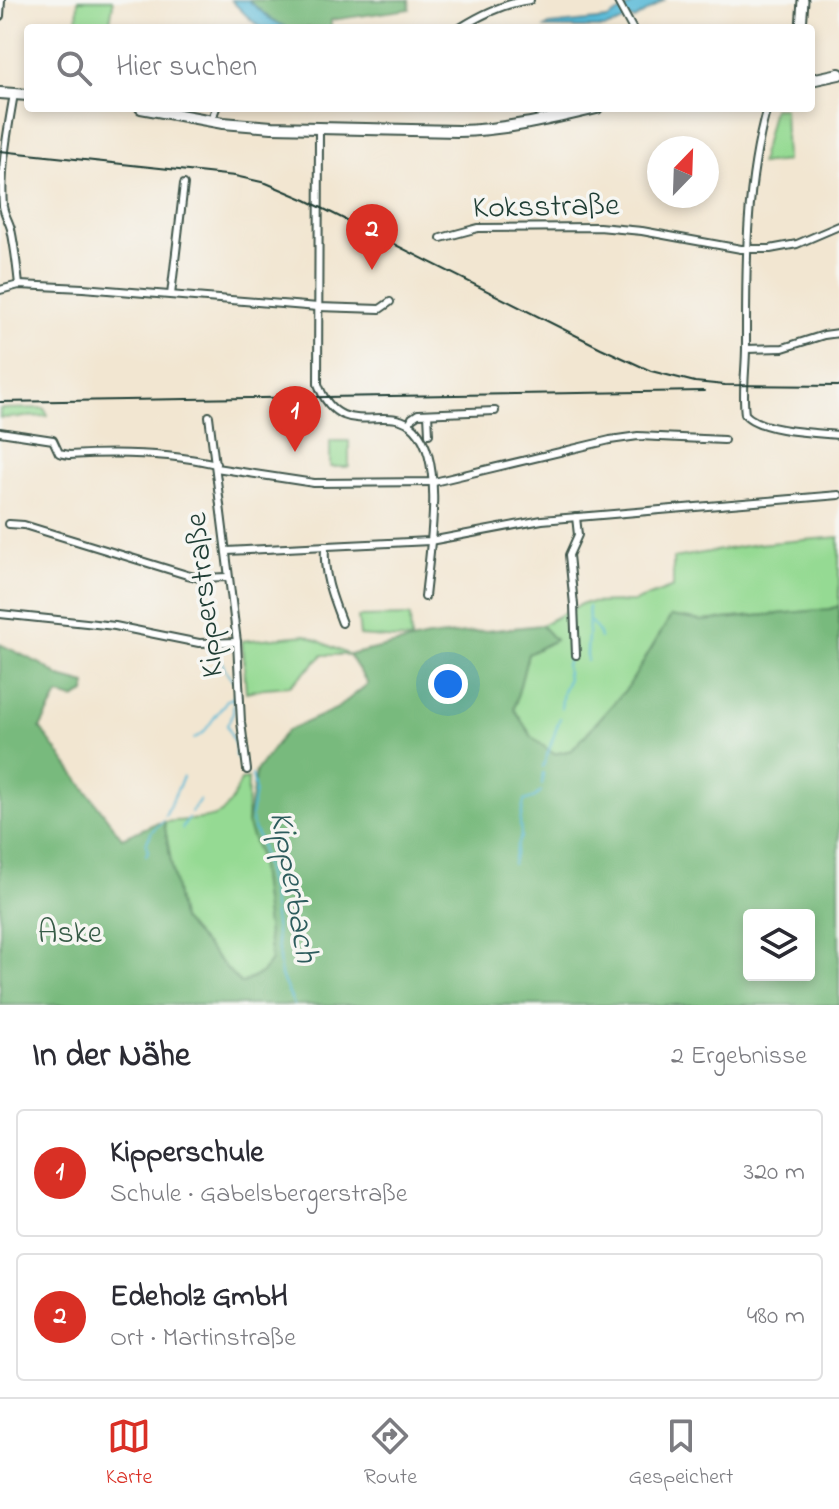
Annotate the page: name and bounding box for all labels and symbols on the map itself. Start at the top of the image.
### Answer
north arrow [647,136,719,208]
street label: Koksstraße [472,183,620,233]
pin: 2 [346,204,398,270]
pin: 1 [269,386,321,452]
street label: Kipperstraße [174,510,238,680]
your location [428,664,468,704]
water label: Kipperbach [254,807,330,967]
park label: Aske [38,911,103,958]

